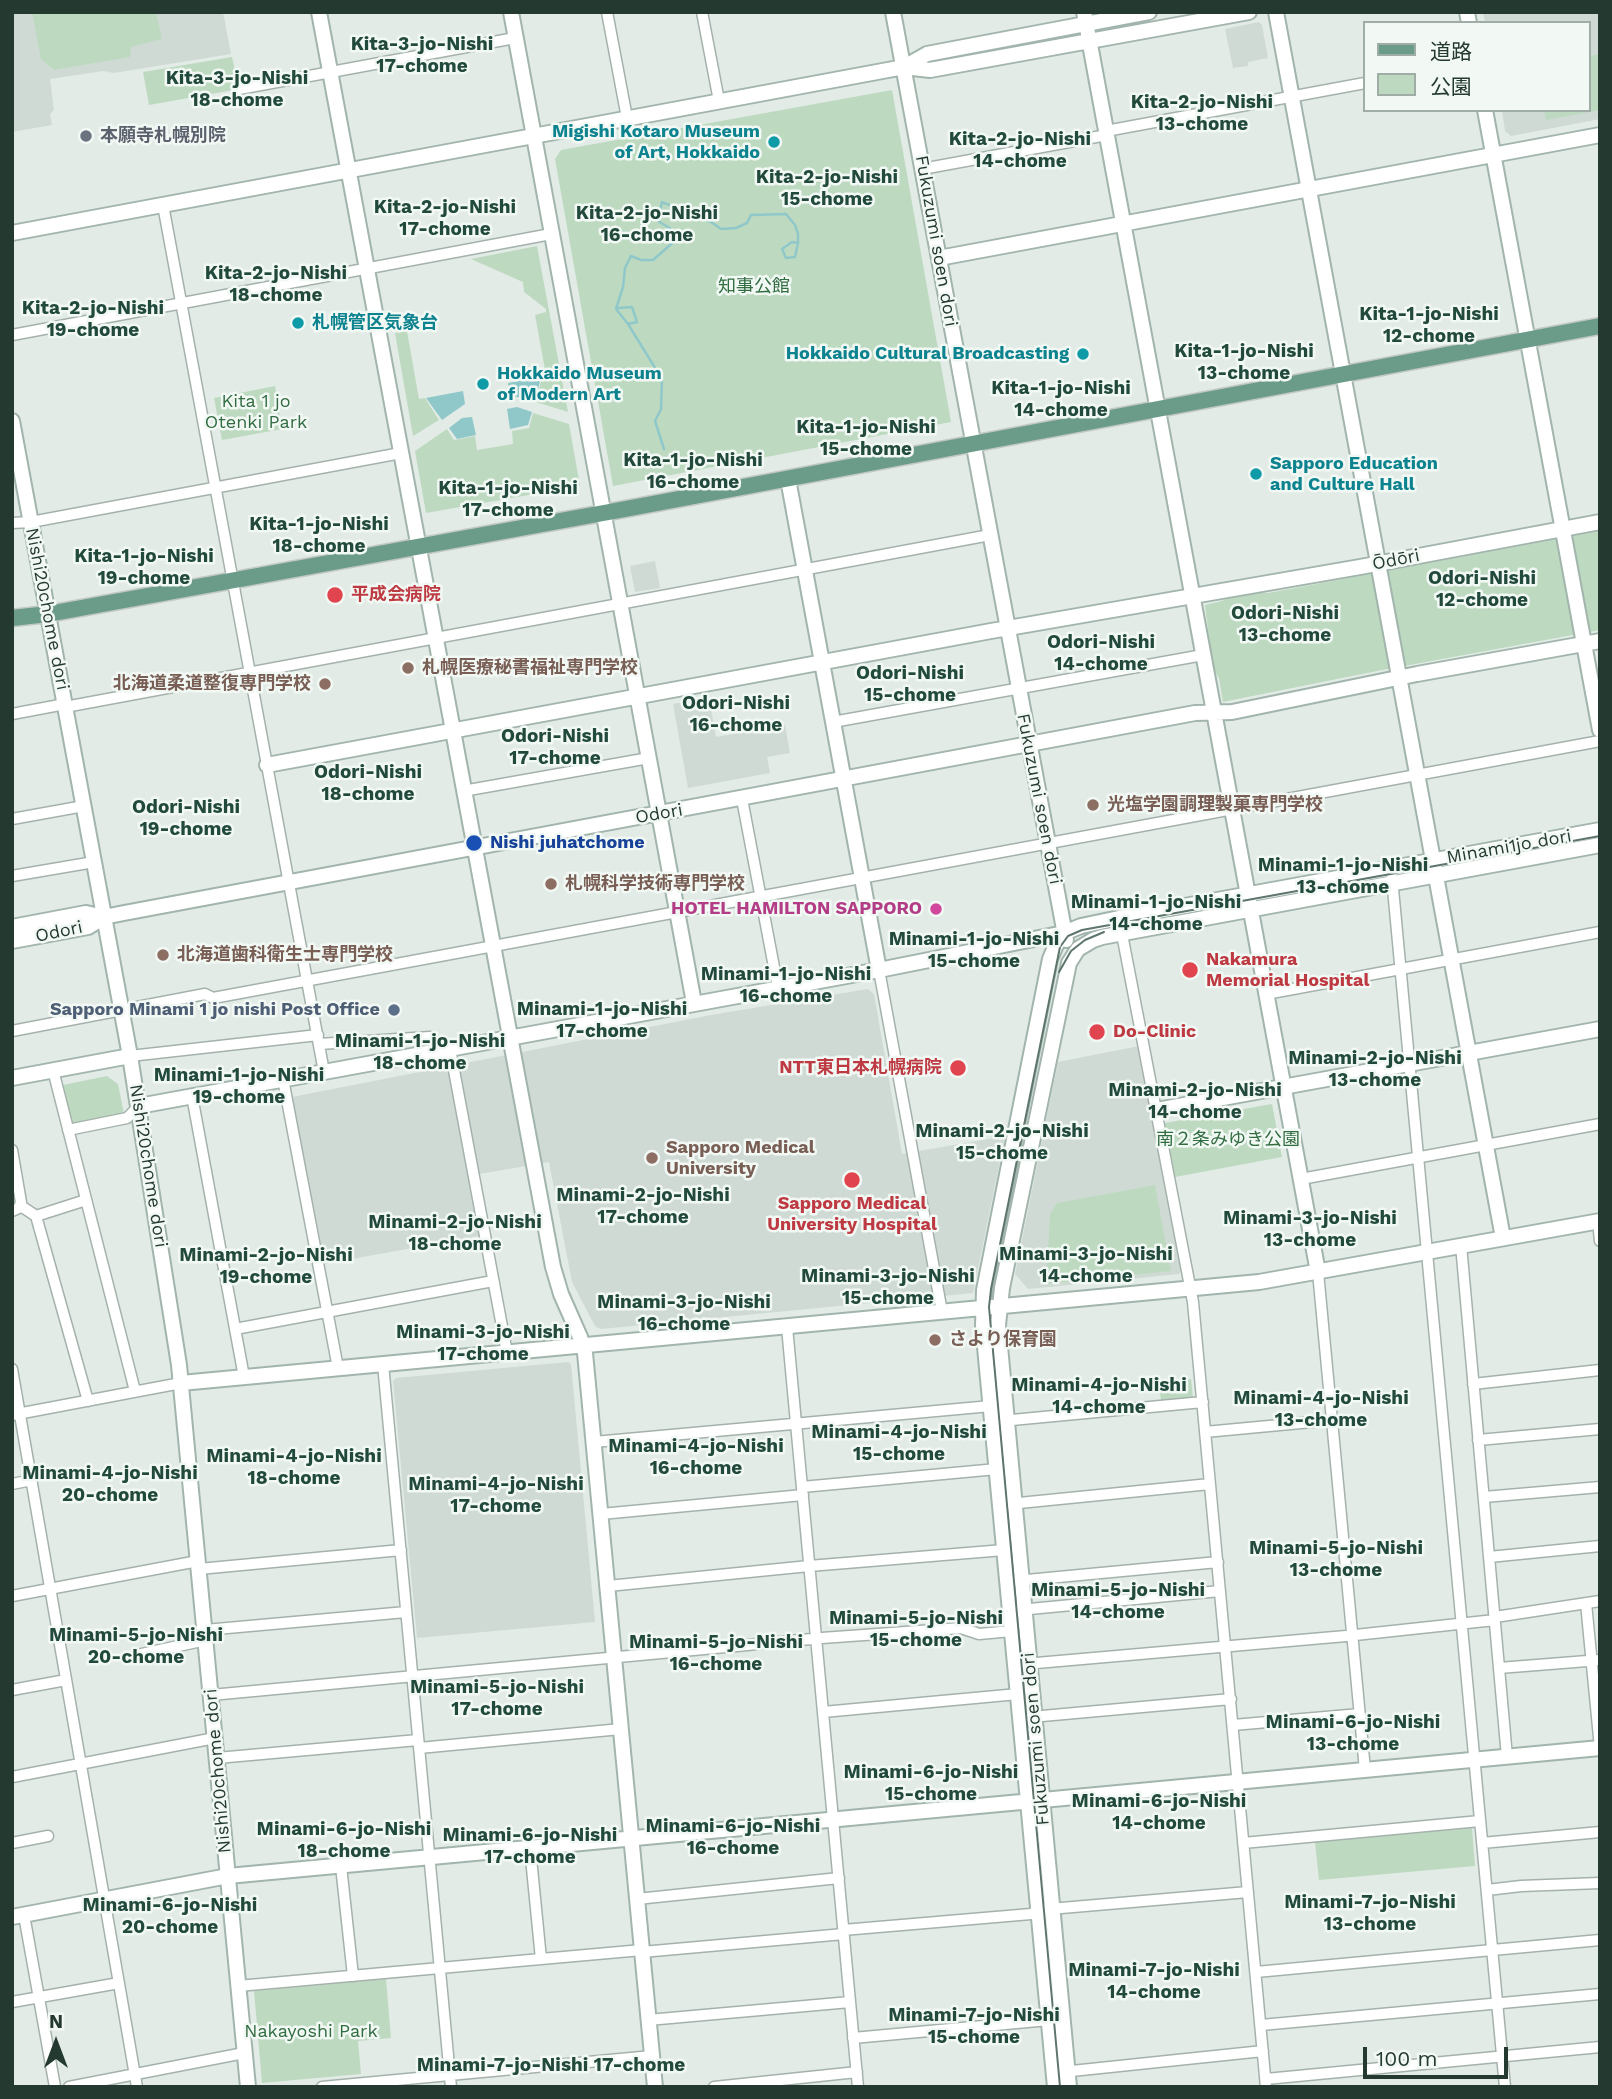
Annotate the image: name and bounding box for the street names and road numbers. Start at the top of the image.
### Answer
street label: Fukuzumi soen dori [910,154,962,328]
street label: Nishi20chome dori [21,526,73,692]
street label: Ōdōri [1371,545,1421,575]
street label: Fukuzumi soen dori [1012,712,1066,886]
street label: Odori [634,799,684,829]
street label: Minami1jo dori [1445,825,1573,869]
street label: Odori [33,916,85,948]
street label: Nishi20chome dori [124,1083,172,1249]
street label: Fukuzumi soen dori [1018,1652,1054,1826]
street label: Nishi20chome dori [200,1688,236,1854]

